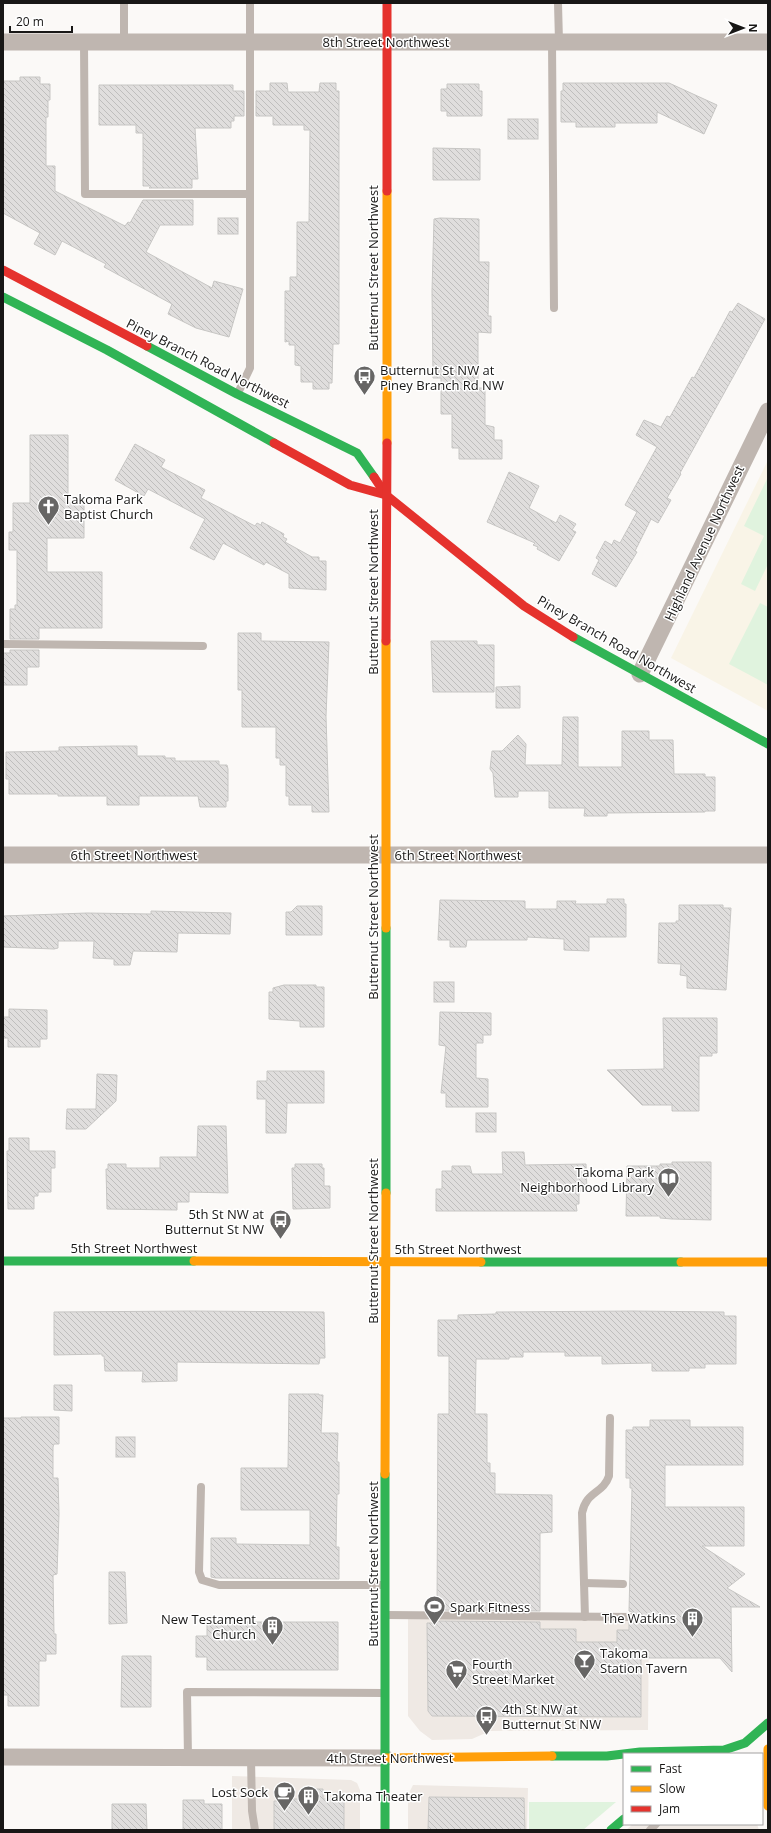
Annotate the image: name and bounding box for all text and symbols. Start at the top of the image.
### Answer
scale bar [10,8,72,34]
north arrow [723,8,763,48]
text: 20 m [16,13,44,30]
text: N [746,24,761,32]
street label: 8th Street Northwest [323,33,450,51]
street label: Butternut Street Northwest [364,185,382,351]
street label: Piney Branch Road Northwest [123,314,293,412]
place label: Butternut St NW at Piney Branch Rd NW [380,361,504,394]
bus stop icon: Butternut St NW at Piney Branch Rd NW [352,364,378,397]
street label: Highland Avenue Northwest [660,462,748,624]
place label: Takoma Park Baptist Church [64,490,153,523]
church icon: Takoma Park Baptist Church [36,493,62,526]
street label: Butternut Street Northwest [364,509,382,675]
street label: Piney Branch Road Northwest [534,591,700,697]
street label: Butternut Street Northwest [364,834,382,1000]
street label: 6th Street Northwest [71,846,198,864]
street label: 6th Street Northwest [395,846,522,864]
street label: Butternut Street Northwest [364,1158,382,1324]
place label: Takoma Park Neighborhood Library [520,1163,654,1196]
library icon: Takoma Park Neighborhood Library [656,1166,682,1199]
place label: 5th St NW at Butternut St NW [165,1205,264,1238]
bus stop icon: 5th St NW at Butternut St NW [267,1208,293,1241]
street label: 5th Street Northwest [71,1239,198,1257]
street label: 5th Street Northwest [395,1240,522,1258]
street label: Butternut Street Northwest [364,1481,382,1647]
sports icon: Spark Fitness [421,1594,447,1627]
place label: Spark Fitness [450,1598,530,1616]
building icon: The Watkins [679,1605,705,1638]
place label: The Watkins [602,1609,676,1627]
place label: New Testament Church [161,1610,256,1643]
building icon: New Testament Church [259,1613,285,1646]
place label: Takoma Station Tavern [600,1644,688,1677]
bar icon: Takoma Station Tavern [572,1647,598,1680]
place label: Fourth Street Market [472,1655,555,1688]
supermarket icon: Fourth Street Market [444,1658,470,1691]
place label: 4th St NW at Butternut St NW [502,1700,601,1733]
bus stop icon: 4th St NW at Butternut St NW [473,1703,499,1736]
street label: 4th Street Northwest [327,1749,454,1767]
legend [623,1753,763,1825]
text: Fast [659,1760,682,1777]
cafe icon: Lost Sock [271,1779,297,1812]
text: Slow [659,1780,686,1797]
place label: Lost Sock [211,1783,268,1801]
building icon: Takoma Theater [296,1783,322,1816]
place label: Takoma Theater [324,1787,423,1805]
text: Jam [658,1800,680,1817]

